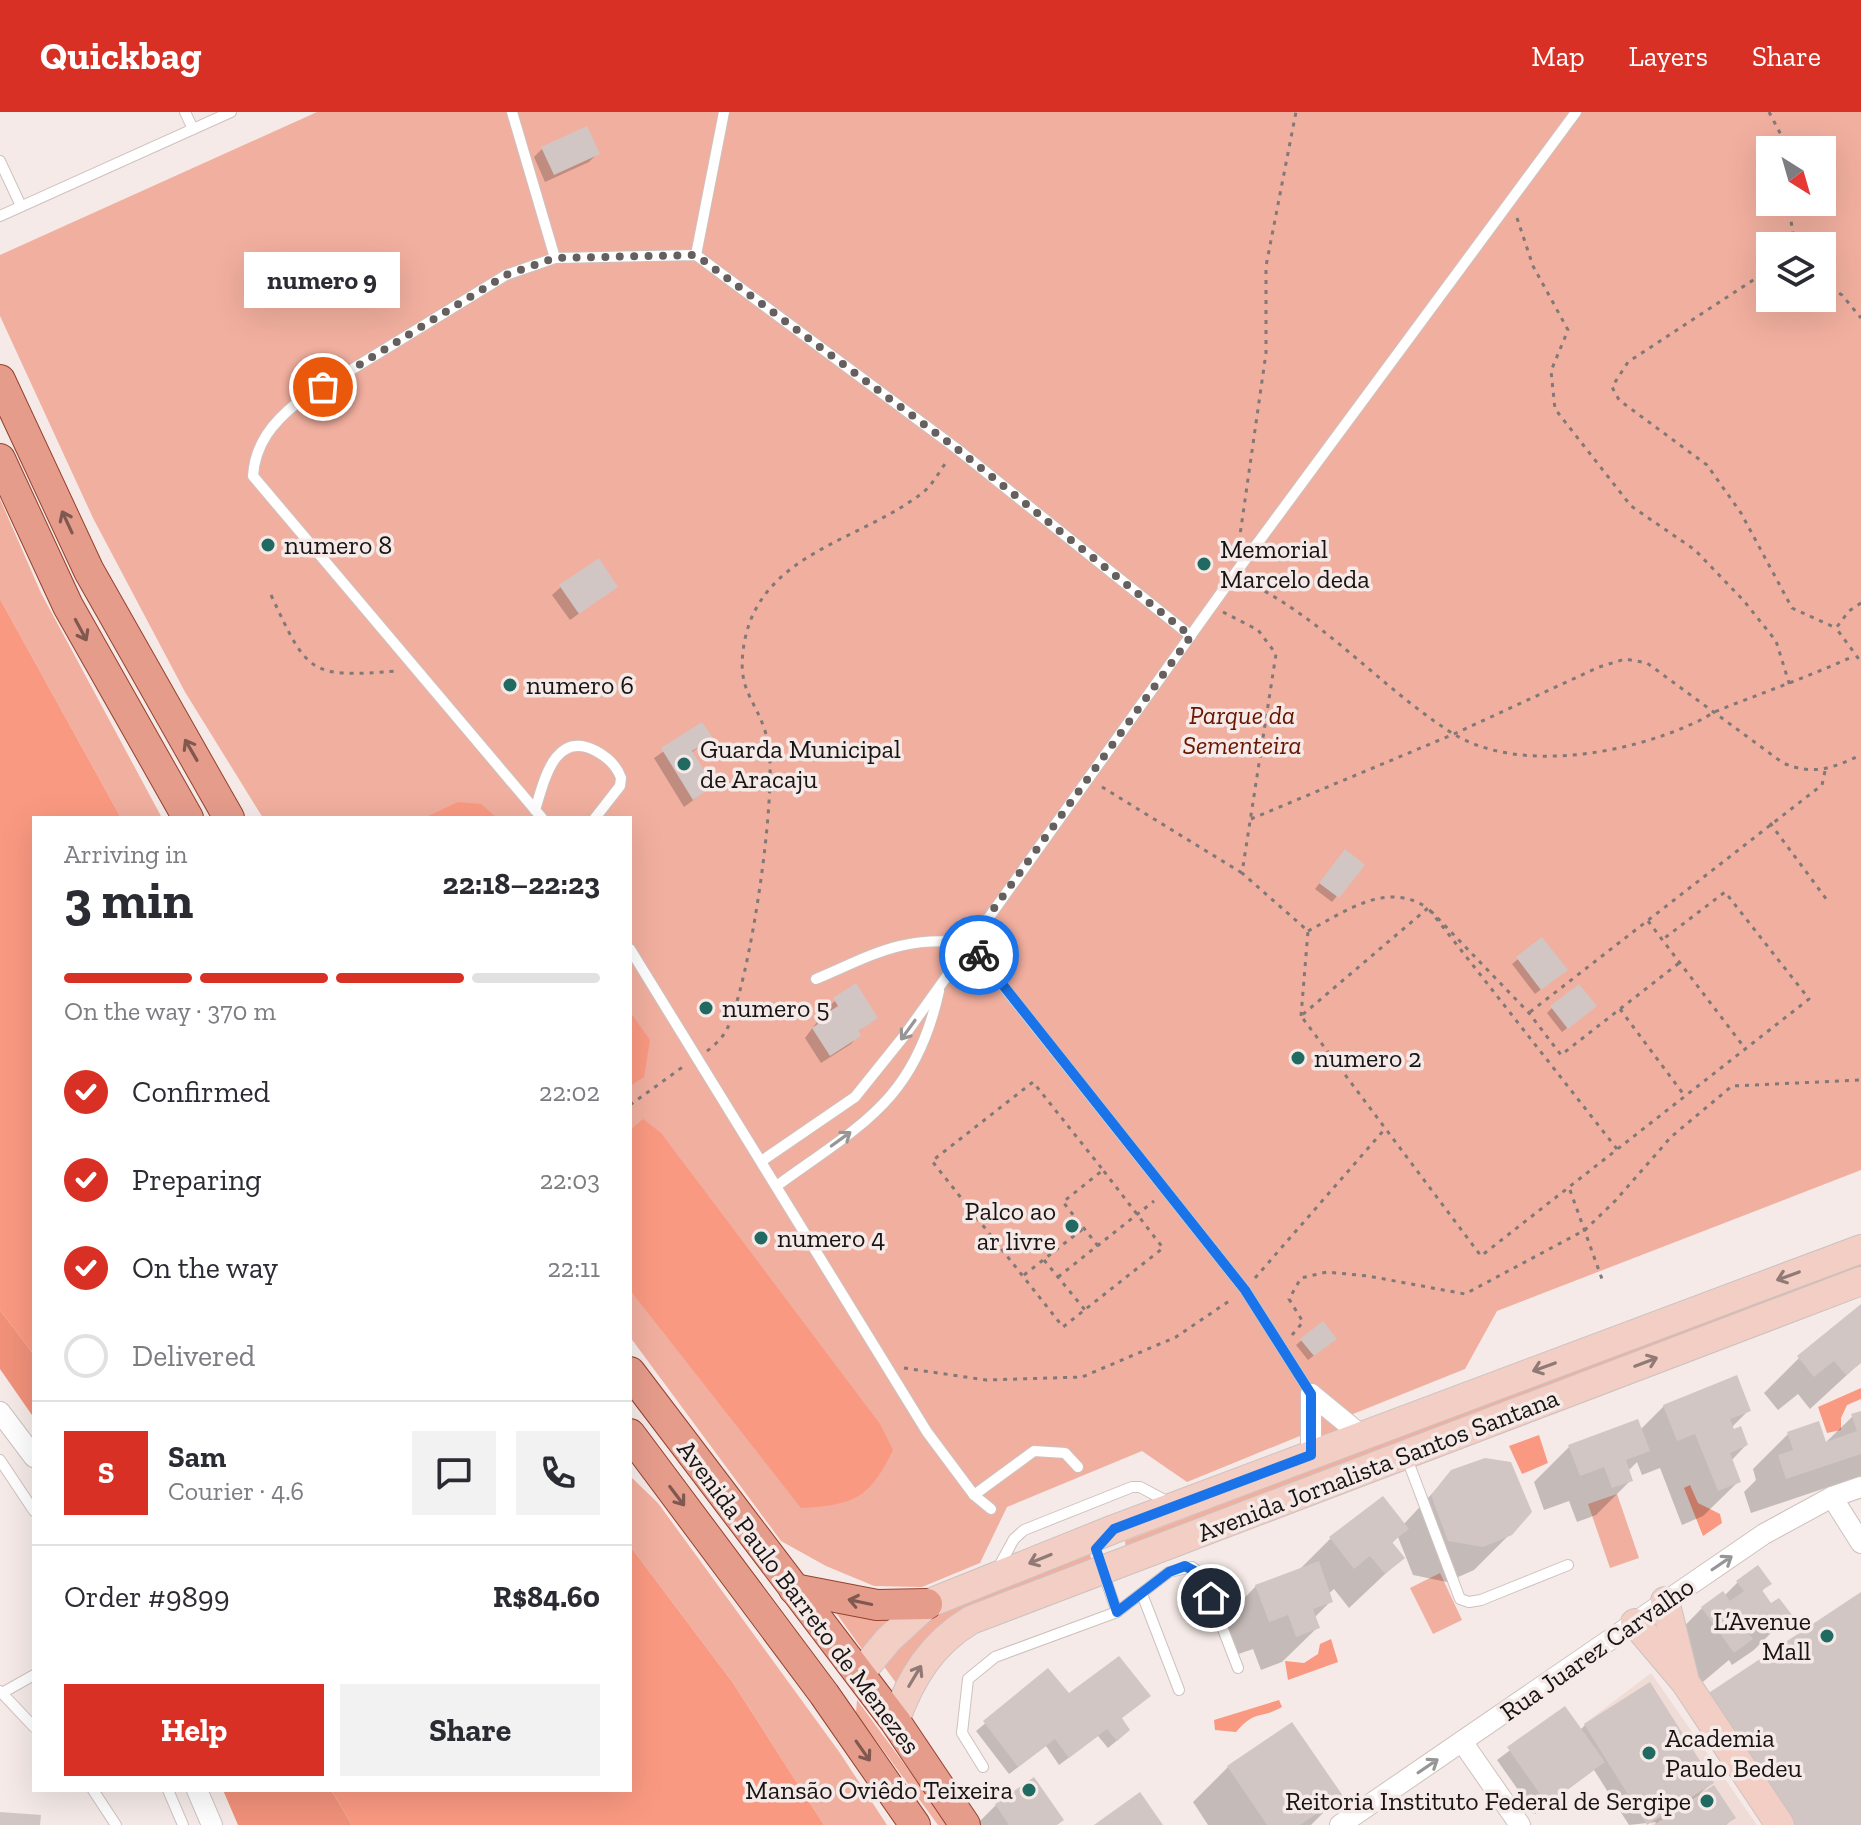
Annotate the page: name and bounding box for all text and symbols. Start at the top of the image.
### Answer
text: Quickbag [40,33,202,79]
text: Map [1531,40,1585,73]
text: Layers [1629,40,1708,73]
text: Share [1752,40,1821,73]
north arrow [1756,136,1836,216]
map controls [1756,136,1836,312]
button: layers [1756,232,1836,312]
callout: numero 9 [245,251,401,307]
text: numero 9 [267,264,377,296]
pin [289,353,357,421]
icon: bag [301,365,345,409]
one-way arrow [58,510,73,535]
place label: numero 8 [284,529,392,561]
place label: Memorial Marcelo deda [1220,533,1370,595]
marker: numero 8 [259,536,277,554]
marker: Memorial Marcelo deda [1195,555,1213,573]
one-way arrow [74,618,90,642]
place label: numero 6 [526,669,634,701]
marker: numero 6 [501,676,519,694]
park label: Parque da Sementeira [1182,699,1302,761]
place label: Guarda Municipal de Aracaju [700,733,901,795]
one-way arrow [183,739,199,762]
marker: Guarda Municipal de Aracaju [675,755,693,773]
text: Arriving in [64,838,187,870]
text: 22:18–22:23 [443,866,600,902]
text: 3 min [64,869,193,931]
courier [939,915,1019,995]
icon: bike [957,933,1001,977]
place label: numero 5 [722,992,830,1024]
text: On the way · 370 m [64,995,276,1027]
marker: numero 5 [697,999,715,1017]
one-way arrow [900,1018,916,1040]
place label: numero 2 [1314,1042,1422,1074]
marker: numero 2 [1289,1049,1307,1067]
icon: check [64,1070,108,1114]
text: Confirmed [132,1074,270,1110]
text: 22:02 [539,1076,600,1108]
one-way arrow [829,1131,851,1147]
icon: check [64,1158,108,1202]
text: Preparing [132,1162,262,1198]
text: 22:03 [540,1164,600,1196]
place label: Palco ao ar livre [965,1195,1056,1257]
marker: Palco ao ar livre [1063,1217,1081,1235]
place label: numero 4 [777,1222,885,1254]
marker: numero 4 [752,1229,770,1247]
icon: check [64,1246,108,1290]
text: On the way [132,1250,278,1286]
text: 22:11 [547,1252,600,1284]
one-way arrow [1776,1270,1801,1284]
text: Delivered [132,1338,255,1374]
one-way arrow [1634,1354,1658,1368]
one-way arrow [1532,1360,1557,1375]
street label: Avenida Jornalista Santos Santana [1193,1381,1564,1549]
button: chat [412,1431,496,1515]
button: phone [516,1431,600,1515]
street label: Avenida Paulo Barreto de Menezes [670,1434,928,1760]
text: Sam [168,1439,226,1475]
text: S [98,1455,114,1491]
text: Courier · 4.6 [168,1475,304,1507]
one-way arrow [668,1485,685,1507]
one-way arrow [1028,1553,1053,1567]
one-way arrow [1710,1555,1732,1571]
pin [1177,1564,1245,1632]
street label: Rua Juarez Carvalho [1494,1570,1700,1728]
icon: home [1189,1576,1233,1620]
text: Order #9899 [64,1579,230,1615]
text: R$84.60 [493,1579,600,1615]
one-way arrow [848,1594,873,1609]
place label: L’Avenue Mall [1713,1605,1811,1667]
marker: L’Avenue Mall [1818,1627,1836,1645]
one-way arrow [907,1665,923,1688]
button: Help [64,1684,324,1776]
button: Share [340,1684,600,1776]
place label: Academia Paulo Bedeu [1665,1722,1802,1784]
one-way arrow [855,1740,872,1762]
marker: Academia Paulo Bedeu [1640,1744,1658,1762]
one-way arrow [1417,1758,1439,1774]
place label: Mansão Oviêdo Teixeira [745,1774,1013,1806]
marker: Mansão Oviêdo Teixeira [1020,1781,1038,1799]
place label: Reitoria Instituto Federal de Sergipe [1285,1785,1691,1817]
marker: Reitoria Instituto Federal de Sergipe [1698,1792,1716,1810]

